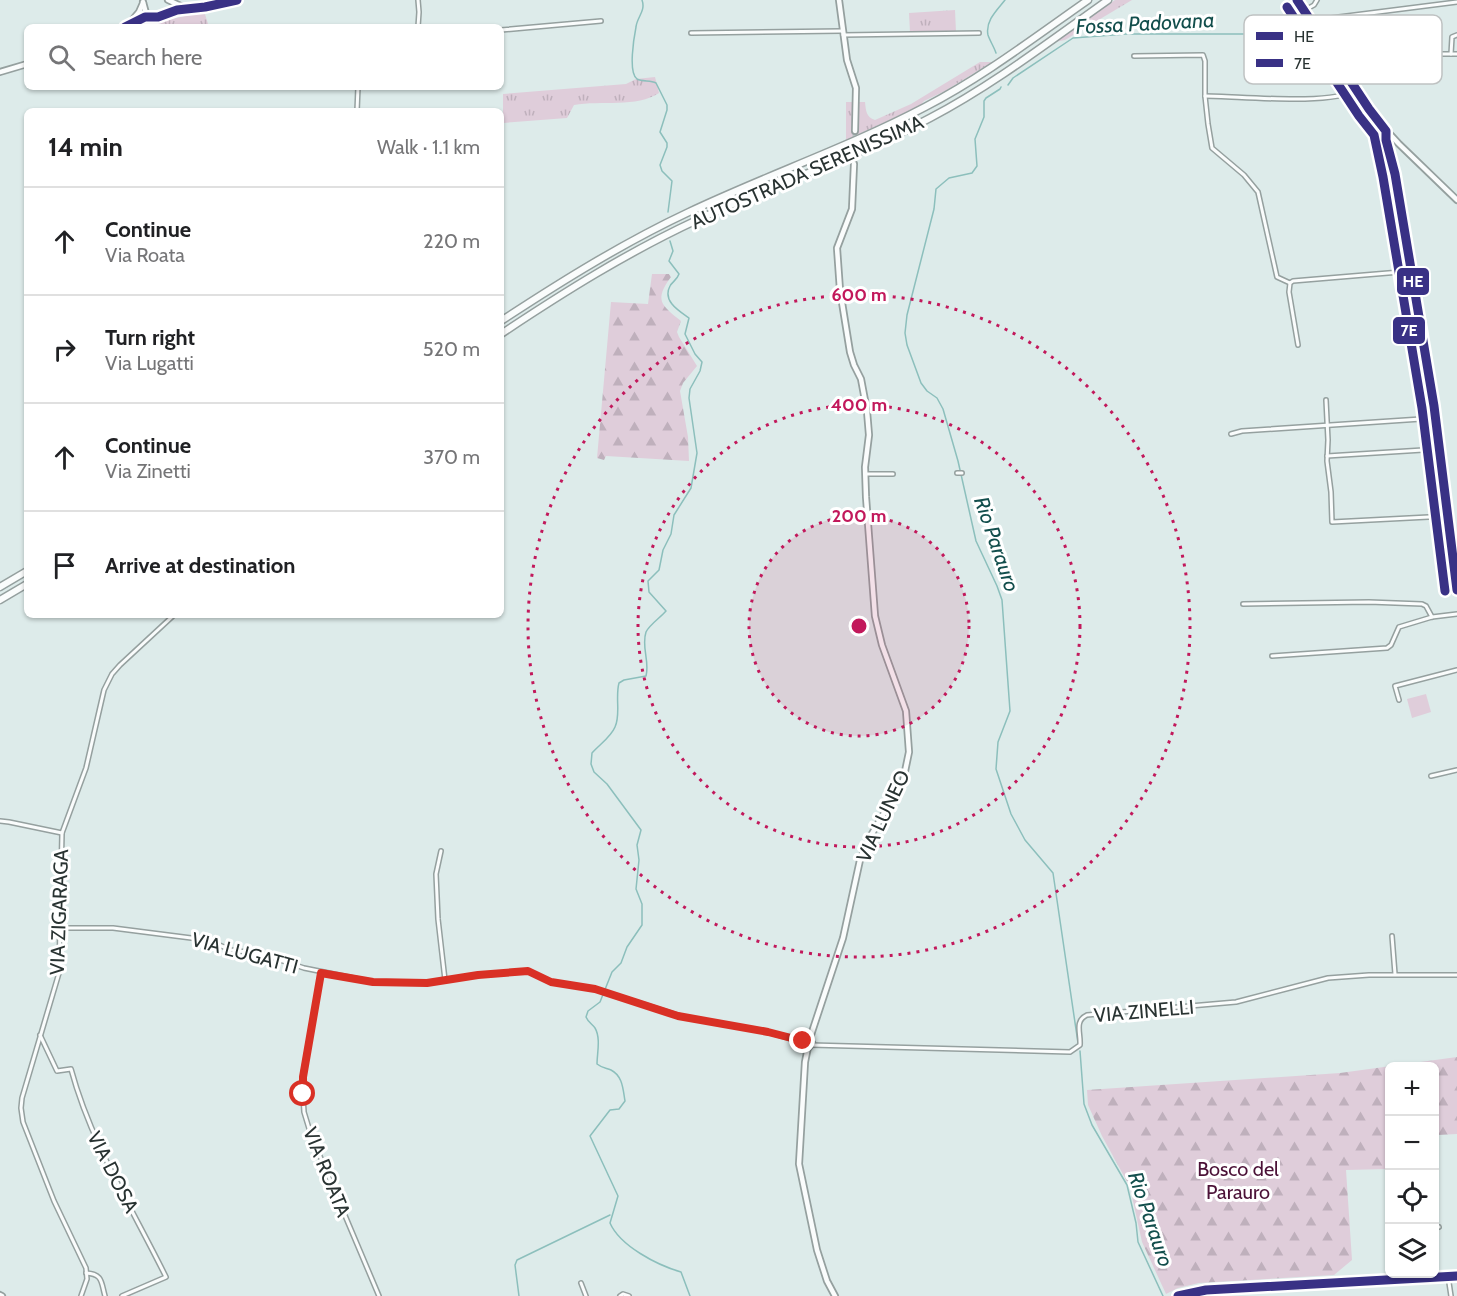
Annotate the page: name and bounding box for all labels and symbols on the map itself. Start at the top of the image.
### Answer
water label: Fossa Padovana [1075,7,1215,39]
legend [1244,15,1442,84]
text: HE [1294,27,1314,46]
text: 7E [1294,54,1311,73]
street label: AUTOSTRADA SERENISSIMA [687,110,928,234]
line badge: HE [1396,267,1430,296]
text: HE [1403,272,1423,291]
text: 600 m [831,284,887,306]
line badge: 7E [1392,316,1426,345]
text: 7E [1400,321,1418,340]
text: 400 m [831,394,887,416]
water label: Rio Parauro [969,493,1025,595]
text: 200 m [832,505,886,527]
centre of rings [849,616,869,636]
street label: VIA LUNEO [851,766,915,866]
street label: VIA ZIGARAGA [45,848,73,975]
street label: VIA LUGATTI [189,927,301,979]
street label: VIA ZINELLI [1093,995,1195,1027]
route end [789,1027,815,1053]
route start [289,1080,315,1106]
street label: VIA ROATA [298,1124,356,1221]
street label: VIA DOSA [82,1127,144,1217]
park label: Bosco del Parauro [1197,1157,1279,1204]
water label: Rio Parauro [1123,1168,1179,1270]

